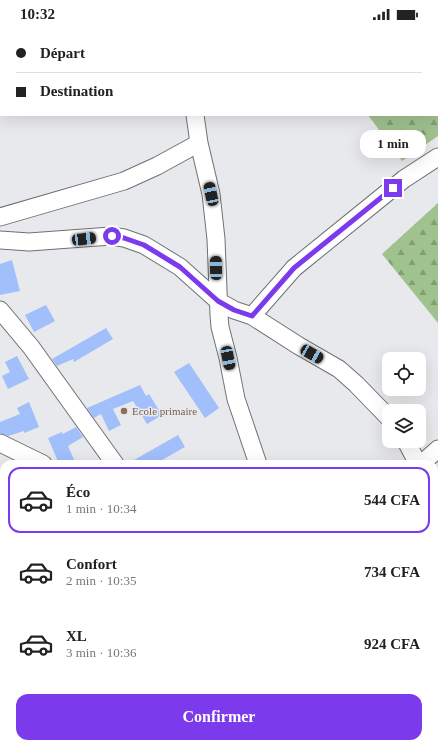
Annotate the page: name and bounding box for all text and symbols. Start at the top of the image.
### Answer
text: 10:32 [20,6,55,22]
text: Départ [40,45,85,61]
text: Destination [40,83,113,99]
callout: 1 min [360,130,426,158]
text: 1 min [377,136,409,151]
route end [384,179,402,197]
car [203,181,219,207]
route start [103,227,121,245]
car [71,232,97,246]
car [210,256,222,280]
car [299,343,325,365]
car [220,345,236,371]
map controls [382,352,426,448]
button: locate [382,352,426,396]
button: layers [382,404,426,448]
place label: Ecole primaire [132,405,197,417]
marker: Ecole primaire [119,406,129,416]
icon: car [18,482,54,518]
text: Éco [66,484,90,500]
text: 544 CFA [364,492,420,508]
text: 1 min · 10:34 [66,501,136,516]
icon: car [18,554,54,590]
text: Confort [66,556,117,572]
text: 734 CFA [364,564,420,580]
text: 2 min · 10:35 [66,573,136,588]
icon: car [18,626,54,662]
text: XL [66,628,87,644]
text: 924 CFA [364,636,420,652]
text: 3 min · 10:36 [66,645,136,660]
button: Confirmer [16,694,422,740]

